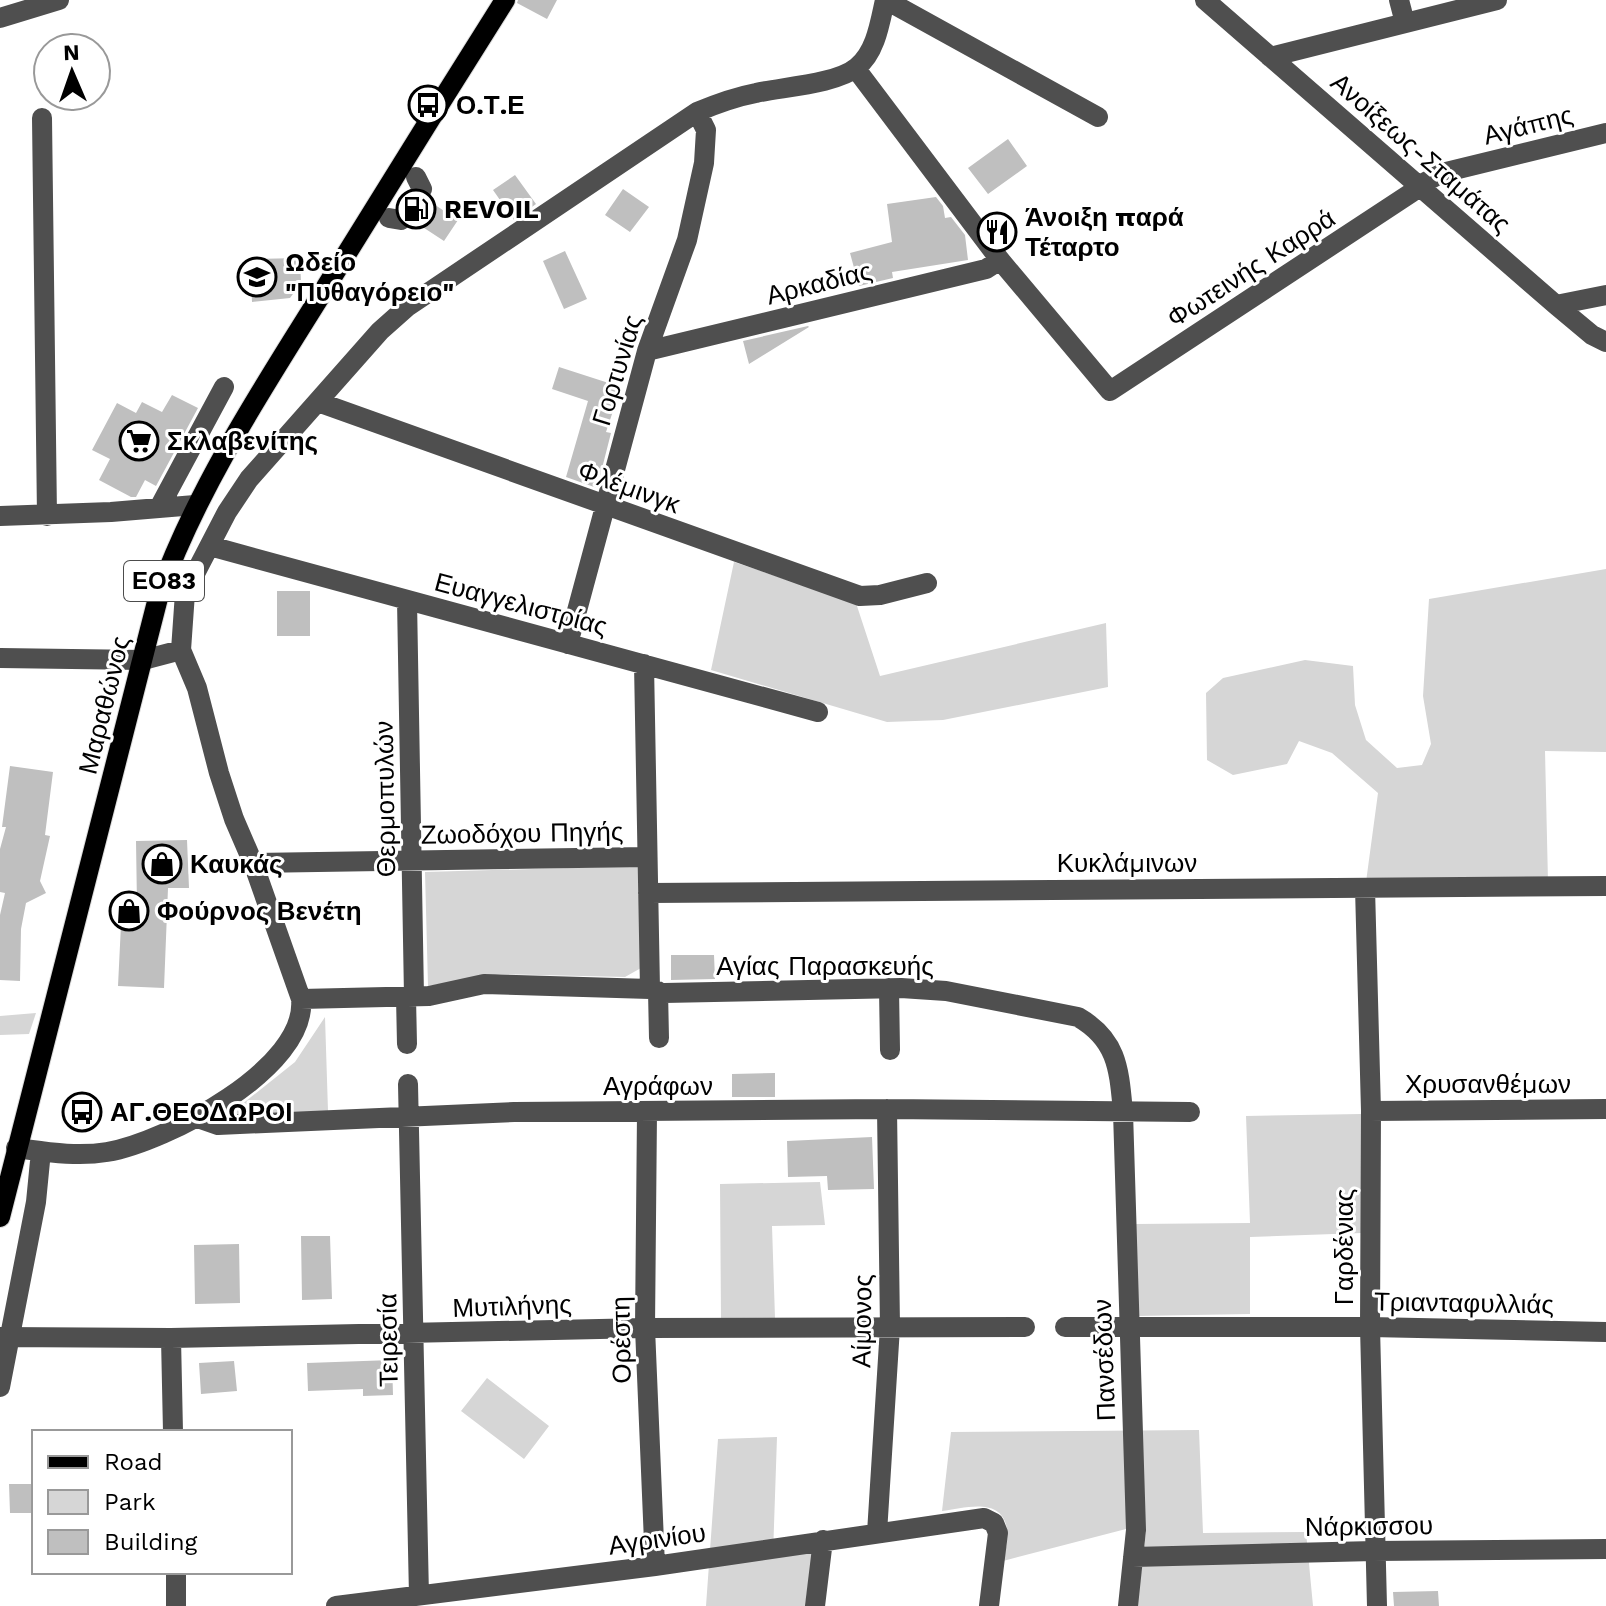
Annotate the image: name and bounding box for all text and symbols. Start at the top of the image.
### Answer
north arrow [32,32,112,112]
text: N [63,40,80,65]
street label: Ανοίξεως-Σταμάτας [1325,67,1517,239]
bus stop icon: Ο.Τ.Ε [407,84,449,126]
place label: Ο.Τ.Ε [456,90,525,120]
street label: Αγάπης [1480,99,1576,151]
fuel station icon: REVOIL [395,188,437,230]
place label: REVOIL [444,194,539,224]
place label: Άνοιξη παρά Τέταρτο [1025,202,1184,262]
street label: Φωτεινής Καρρά [1162,203,1340,333]
restaurant icon: Άνοιξη παρά Τέταρτο [976,211,1018,253]
place label: Ωδείο "Πυθαγόρειο" [285,247,454,307]
street label: Αρκαδίας [763,255,875,311]
school or university icon: Ωδείο "Πυθαγόρειο" [236,256,278,298]
street label: Γορτυνίας [586,311,648,429]
supermarket icon: Σκλαβενίτης [118,420,160,462]
place label: Σκλαβενίτης [167,426,318,456]
street label: Φλέμινγκ [574,455,685,520]
road number: ΕΟ83 [124,561,204,601]
street label: Ευαγγελιστρίας [431,567,611,641]
street label: Μαραθώνος [72,633,136,777]
street label: Θερμοπυλών [369,721,401,877]
street label: Ζωοδόχου Πηγής [420,816,624,850]
shop icon: Καυκάς [141,843,183,885]
street label: Κυκλάμινων [1057,848,1197,878]
place label: Καυκάς [190,849,282,879]
shop icon: Φούρνος Βενέτη [108,890,150,932]
place label: Φούρνος Βενέτη [157,896,362,926]
street label: Αγίας Παρασκευής [716,951,934,981]
street label: Χρυσανθέμων [1405,1069,1571,1099]
street label: Αγράφων [603,1071,713,1101]
bus stop icon: ΑΓ.ΘΕΟΔΩΡΟΙ [61,1091,103,1133]
place label: ΑΓ.ΘΕΟΔΩΡΟΙ [110,1097,292,1127]
street label: Γαρδένιας [1329,1189,1359,1305]
street label: Αίμονος [846,1274,878,1368]
street label: Τριανταφυλλιάς [1374,1286,1554,1320]
street label: Μυτιλήνης [452,1289,572,1323]
street label: Τειρεσία [372,1293,404,1387]
street label: Ορέστη [605,1296,637,1384]
street label: Πανσέδων [1087,1298,1121,1422]
legend [32,1430,292,1574]
text: Road [104,1448,163,1476]
text: Park [104,1488,156,1516]
street label: Νάρκισσου [1305,1510,1433,1542]
street label: Αγρινίου [606,1517,708,1561]
text: Building [104,1528,197,1556]

